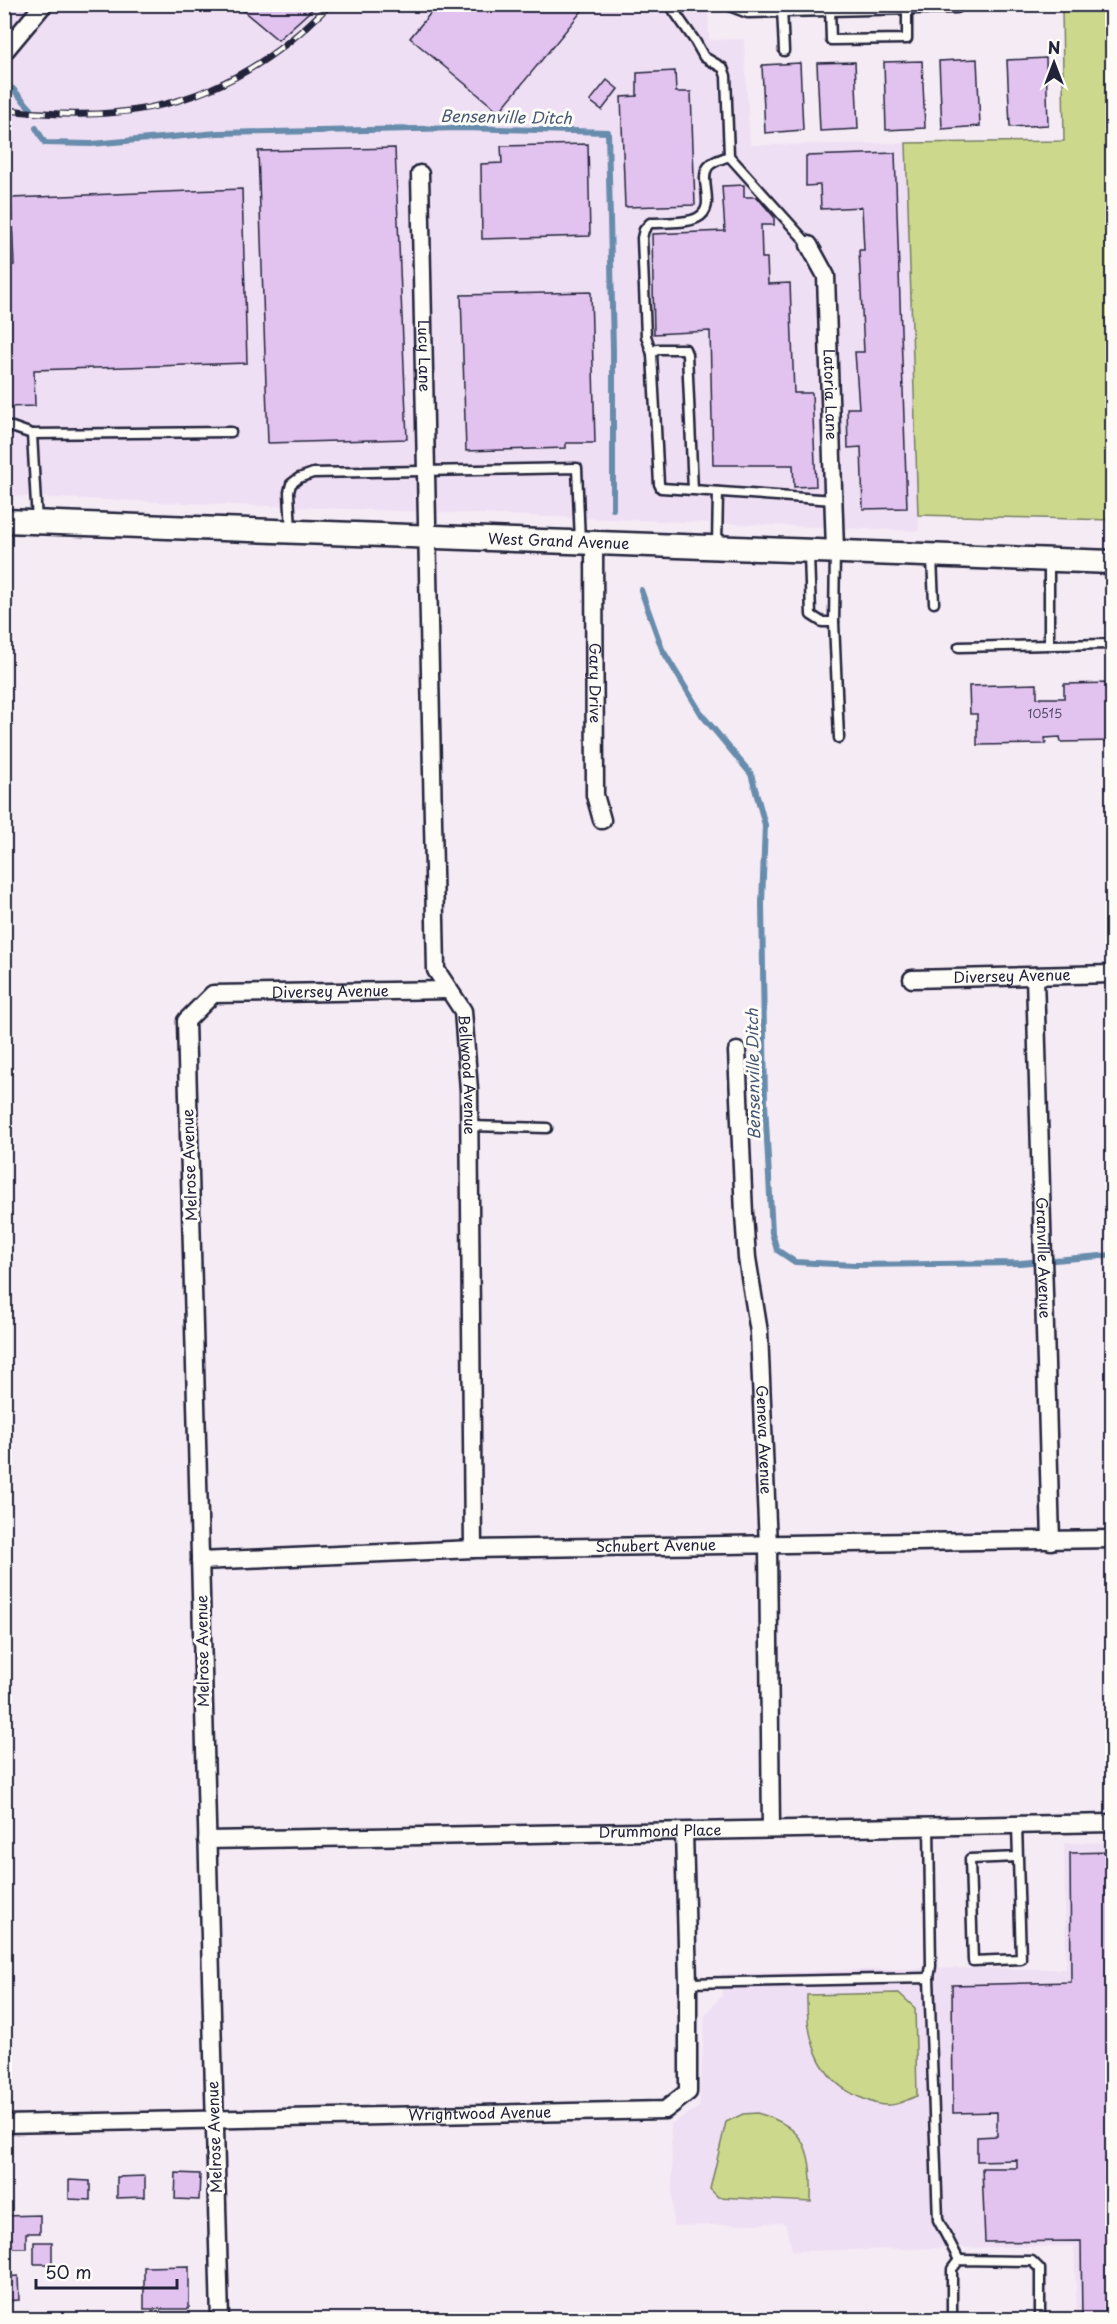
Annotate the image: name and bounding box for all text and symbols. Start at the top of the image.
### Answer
north arrow [1024,33,1084,93]
text: N [1048,35,1060,59]
water label: Bensenville Ditch [440,103,572,129]
street label: Lucy Lane [413,320,437,392]
street label: Latoria Lane [818,349,844,441]
street label: West Grand Avenue [488,526,630,554]
street label: Gary Drive [584,643,608,723]
house number: 10515 [1028,704,1062,722]
street label: Diversey Avenue [953,962,1071,988]
street label: Diversey Avenue [272,978,389,1003]
water label: Bensenville Ditch [739,1008,765,1140]
street label: Bellwood Avenue [453,1013,482,1135]
street label: Melrose Avenue [175,1109,202,1222]
street label: Granville Avenue [1031,1197,1058,1319]
street label: Geneva Avenue [751,1385,779,1495]
street label: Schubert Avenue [595,1532,716,1557]
street label: Melrose Avenue [189,1595,214,1707]
street label: Drummond Place [598,1817,722,1843]
street label: Melrose Avenue [200,2081,227,2194]
street label: Wrightwood Avenue [408,2099,552,2125]
scale bar [36,2252,177,2290]
text: 50 m [45,2258,92,2285]

